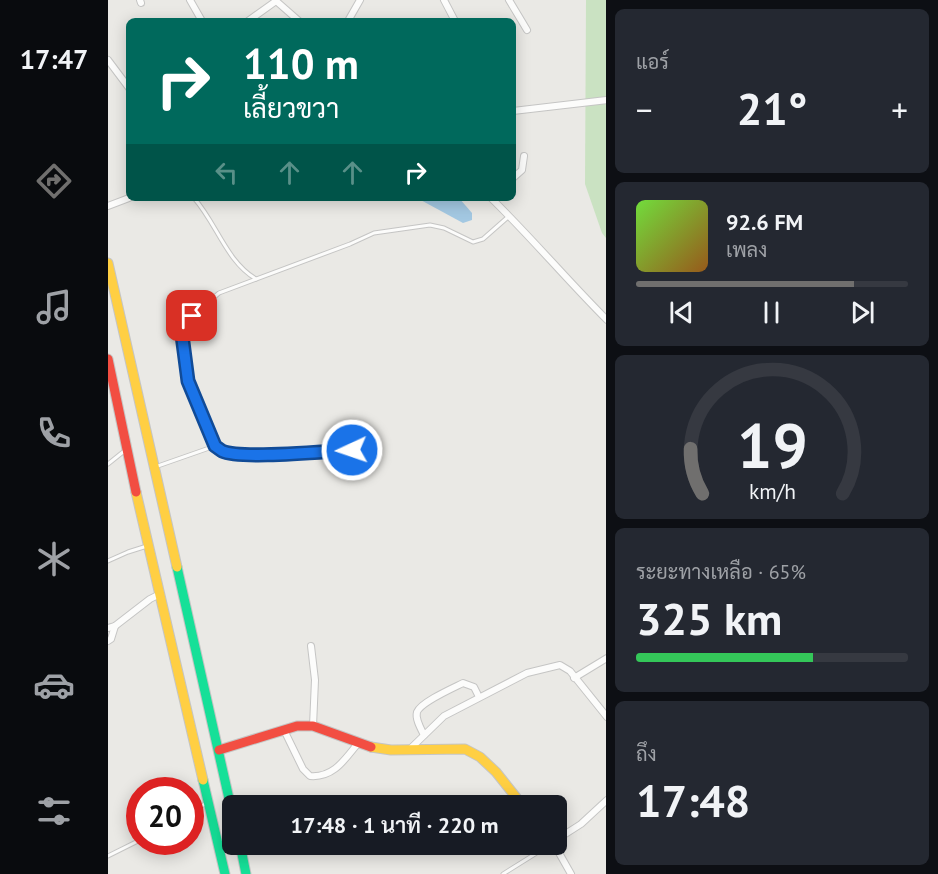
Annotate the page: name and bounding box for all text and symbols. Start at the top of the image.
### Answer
text: 110 m [243,36,359,91]
text: 17:47 [20,42,88,76]
icon: right [144,42,222,120]
text: แอร์ [636,49,669,75]
text: 21° [737,79,807,137]
text: − [636,88,653,131]
text: + [891,88,908,131]
text: เลี้ยวขวา [243,91,339,125]
icon: left [210,156,243,189]
icon: ahead [273,156,306,189]
icon: ahead [336,156,369,189]
icon: right [399,156,432,189]
icon: directions [33,160,75,202]
text: 92.6 FM [726,208,803,236]
text: เพลง [726,237,767,263]
icon: music [33,286,75,328]
pin [166,290,217,341]
icon: previous [665,296,698,329]
icon: pause [755,296,788,329]
icon: next [846,296,879,329]
icon: arrive [175,299,208,332]
text: 19 [737,404,807,485]
icon: phone [33,412,75,454]
position arrow [320,418,384,482]
text: km/h [748,477,795,505]
icon: climate [33,538,75,580]
text: ระยะทางเหลือ · 65% [636,559,806,585]
text: 325 km [636,589,782,647]
icon: car [33,664,75,706]
text: ถึง [636,741,657,767]
text: 17:48 [636,771,750,829]
speed limit sign: 20 [126,777,204,855]
icon: filters [33,790,75,832]
text: 17:48 · 1 นาที · 220 m [291,811,498,839]

